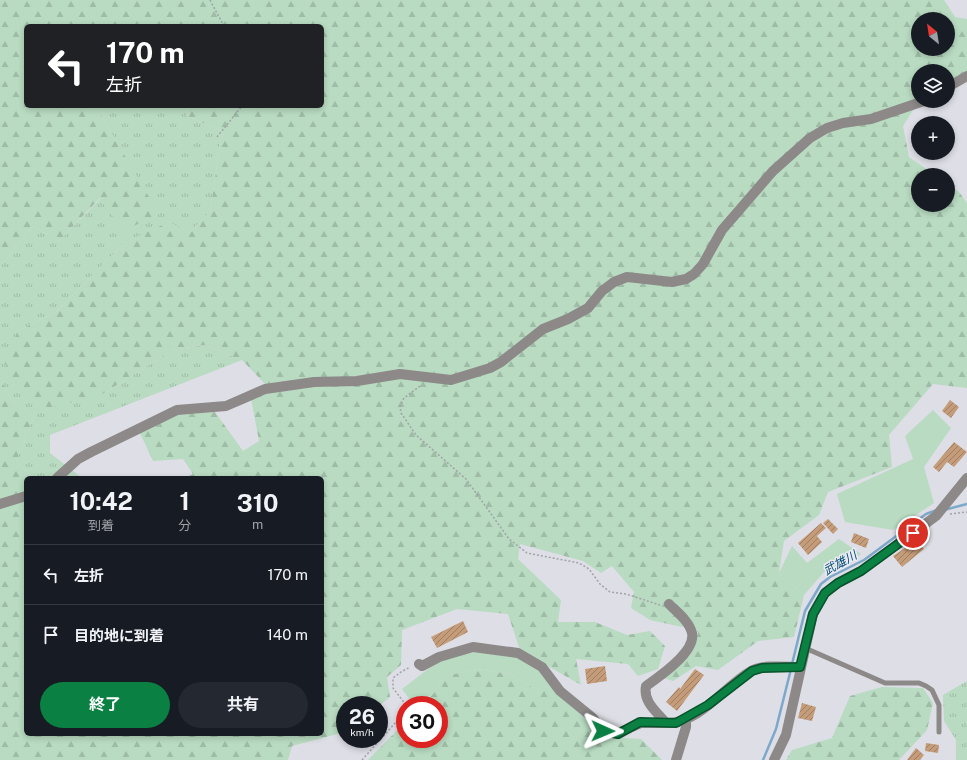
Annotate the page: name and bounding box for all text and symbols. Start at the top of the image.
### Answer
north arrow [911,12,955,56]
map controls [911,12,955,212]
text: 170 m [106,36,185,69]
icon: left [40,40,92,92]
button: layers [911,64,955,108]
text: 左折 [106,74,142,95]
button: + [911,116,955,160]
button: − [911,168,955,212]
text: 10:42 [70,487,133,515]
text: 1 [180,487,190,515]
text: 310 [237,489,278,517]
pin [896,516,930,550]
text: m [252,517,263,532]
text: 到着 [88,518,114,533]
text: 分 [178,518,191,533]
icon: arrive [902,522,924,544]
water label: 武雄川 [821,547,861,578]
icon: left [40,564,62,586]
text: 170 m [267,566,308,583]
text: 左折 [74,567,104,584]
icon: arrive [40,624,62,646]
text: 140 m [267,626,308,643]
text: 目的地に到着 [74,627,164,644]
button: 終了 [40,682,170,728]
button: 共有 [178,682,308,728]
speed limit sign: 30 [396,696,448,748]
text: 26 [349,705,375,729]
position arrow [582,710,624,752]
text: km/h [350,726,374,738]

